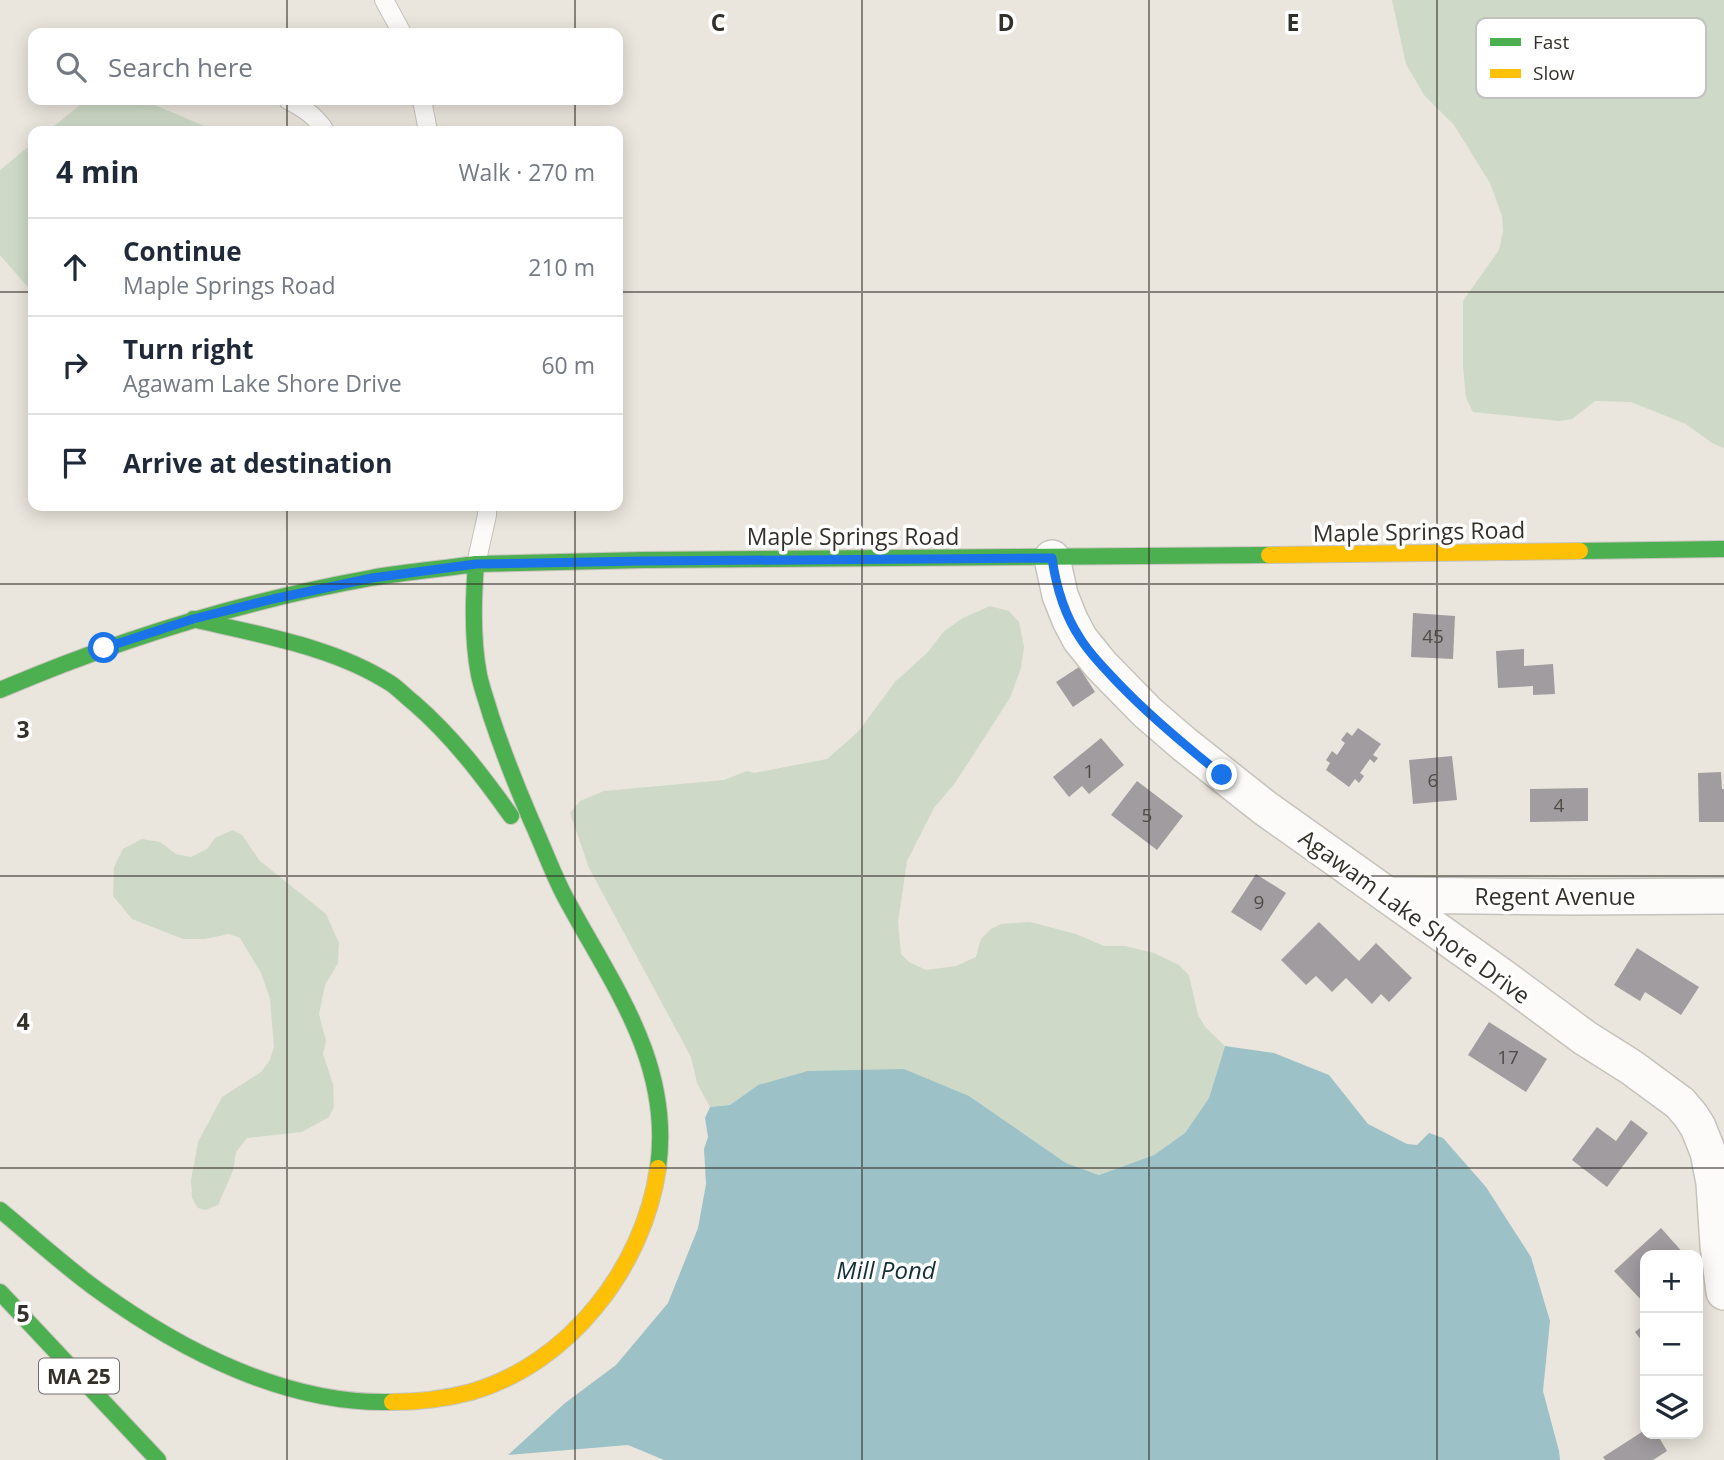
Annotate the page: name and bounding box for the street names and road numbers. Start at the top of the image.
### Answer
street label: Maple Springs Road [1312,513,1526,549]
street label: Maple Springs Road [747,520,959,552]
street label: Agawam Lake Shore Drive [1293,821,1537,1011]
street label: Regent Avenue [1475,880,1635,912]
road number: MA 25 [39,1358,119,1394]

